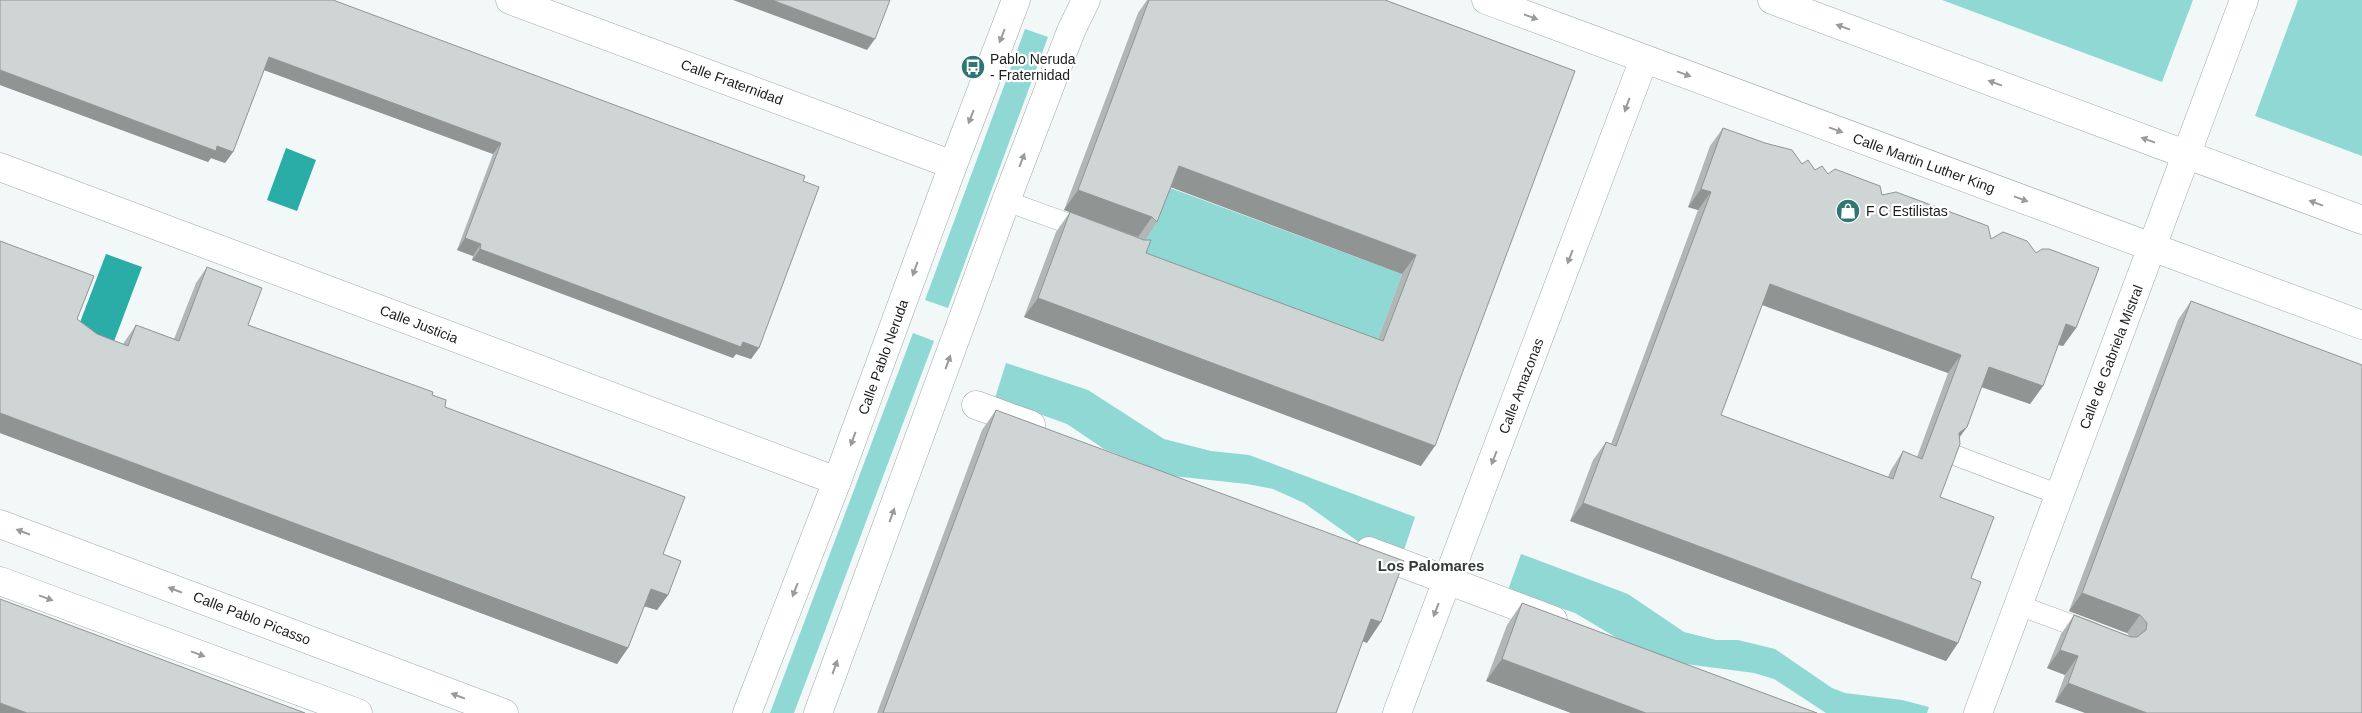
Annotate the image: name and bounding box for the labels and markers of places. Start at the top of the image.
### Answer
place label: Pablo Neruda - Fraternidad [990,51,1076,83]
bus stop icon: Pablo Neruda - Fraternidad [960,54,986,80]
shop icon: F C Estilistas [1835,198,1861,224]
place label: F C Estilistas [1866,203,1948,219]

